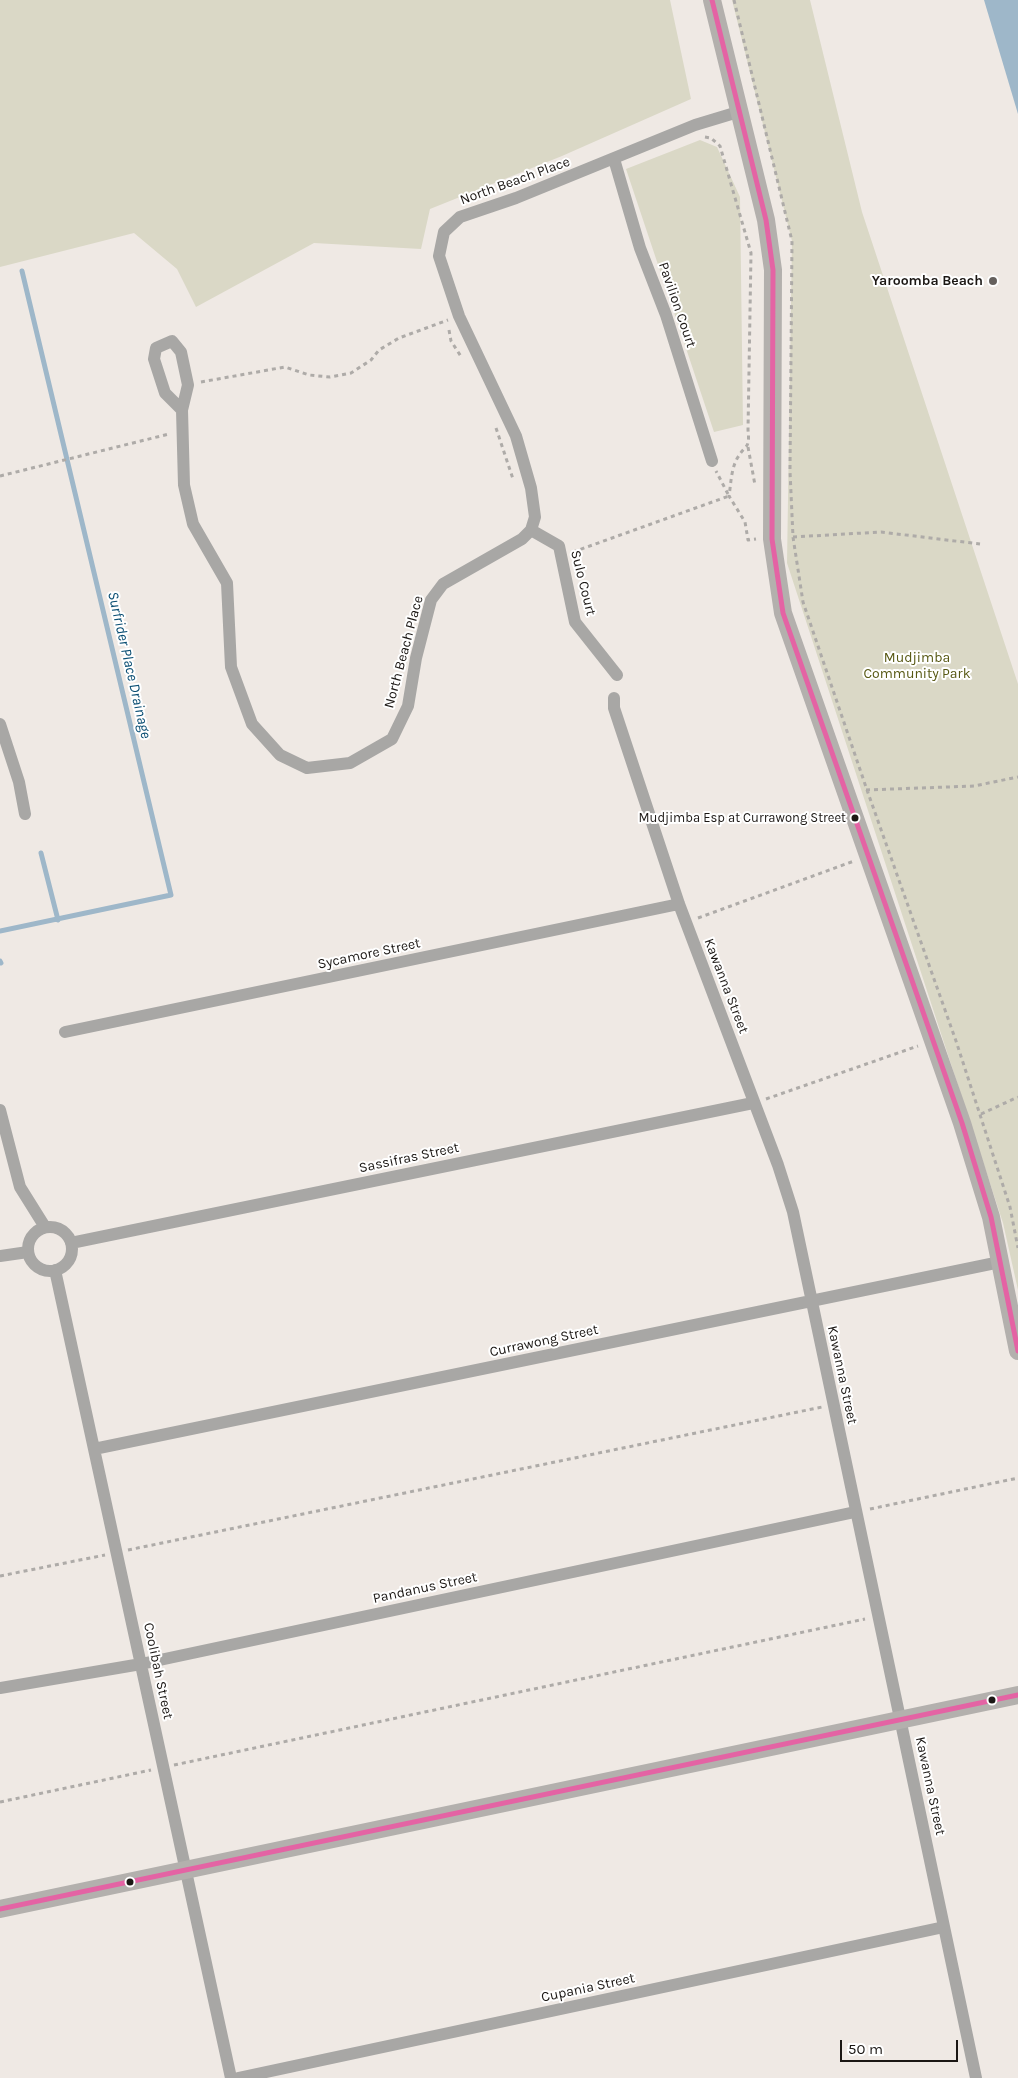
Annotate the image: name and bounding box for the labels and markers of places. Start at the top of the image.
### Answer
place label: Yaroomba Beach [872,273,983,289]
marker: Yaroomba Beach [987,275,999,287]
place label: Mudjimba Esp at Currawong Street [639,810,846,826]
marker: Mudjimba Esp at Currawong Street [850,813,860,823]
unlabelled marker [987,1695,997,1705]
unlabelled marker [125,1877,135,1887]

